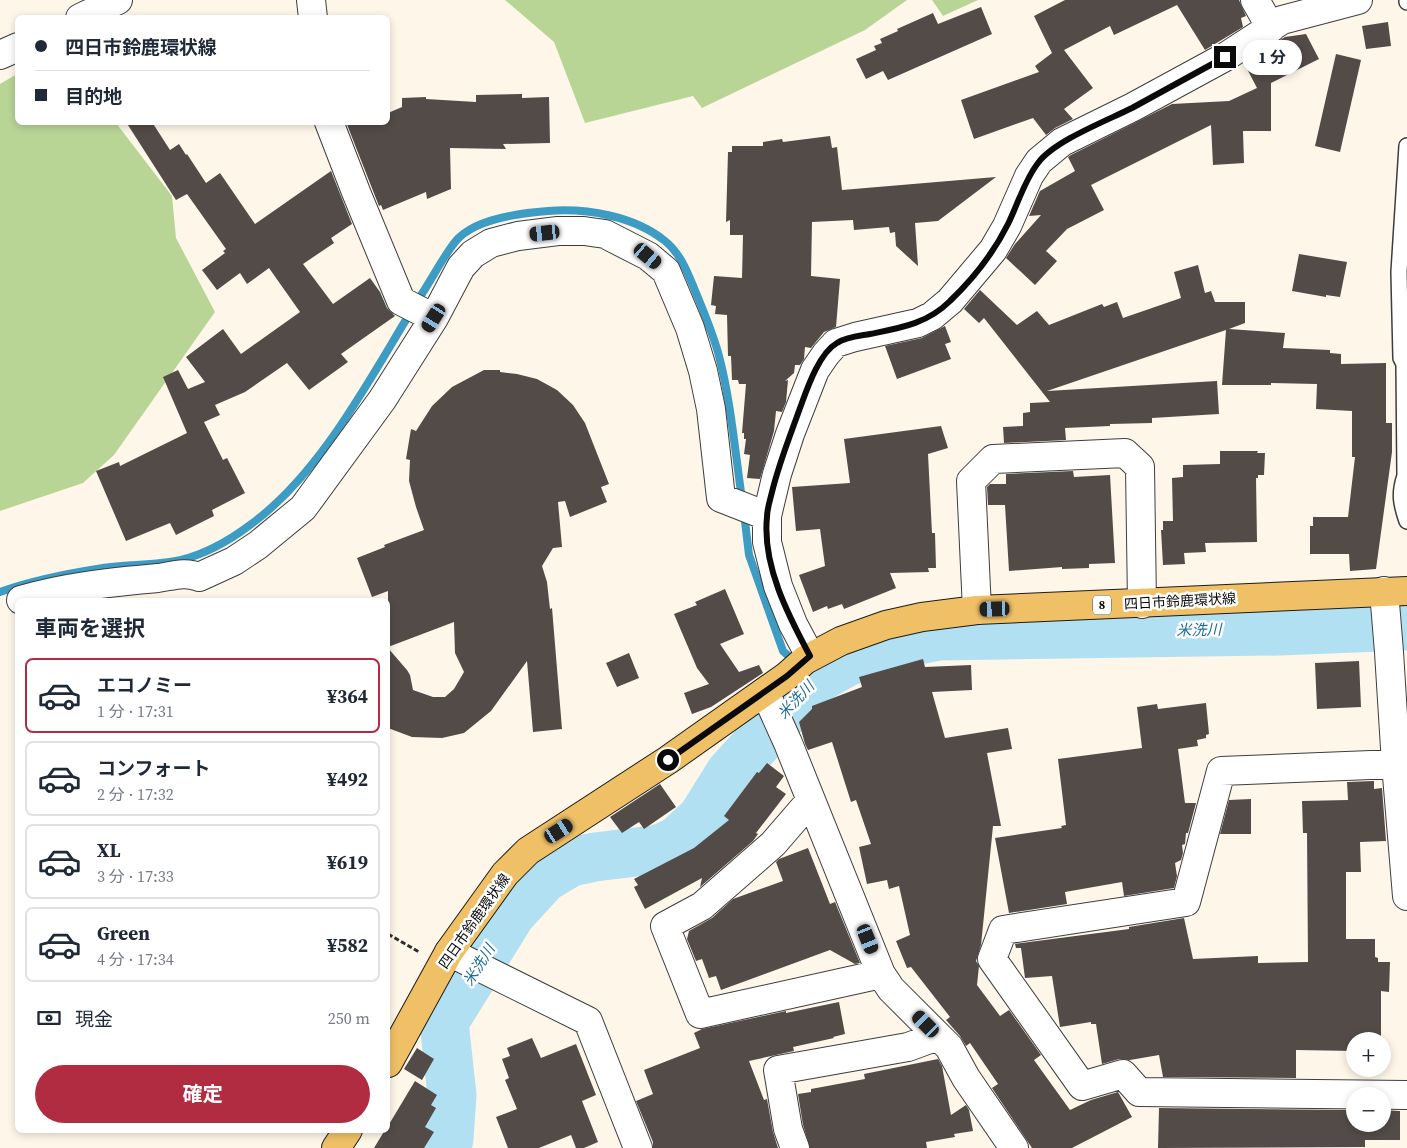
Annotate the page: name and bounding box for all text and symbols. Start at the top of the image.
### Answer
text: 四日市鈴鹿環状線 [65,34,217,60]
callout: 1 分 [1242,40,1302,74]
route end [1214,46,1236,68]
text: 1 分 [1258,46,1286,68]
text: 目的地 [65,83,122,109]
car [529,224,560,242]
car [631,241,664,271]
car [419,301,448,335]
street label: 四日市鈴鹿環状線 [1124,588,1236,614]
road number: 8 [1093,596,1111,614]
car [979,601,1010,617]
text: 車両を選択 [35,613,145,643]
water label: 米洗川 [1176,619,1224,640]
text: エコノミー [97,672,192,698]
icon: car [37,673,82,718]
water label: 米洗川 [773,675,820,723]
text: ¥364 [327,683,368,709]
text: 1 分 · 17:31 [97,700,174,722]
route start [657,749,679,771]
text: コンフォート [97,755,210,781]
icon: car [37,756,82,801]
text: ¥492 [327,766,368,792]
text: 2 分 · 17:32 [97,783,174,805]
car [542,817,575,845]
text: XL [97,837,120,863]
icon: car [37,839,82,884]
text: ¥619 [327,849,368,875]
text: 3 分 · 17:33 [97,865,174,887]
street label: 四日市鈴鹿環状線 [434,869,514,973]
text: Green [97,920,150,946]
icon: car [37,922,82,967]
car [855,922,880,956]
text: ¥582 [327,932,368,958]
water label: 米洗川 [458,938,500,989]
text: 4 分 · 17:34 [97,948,174,970]
icon: cash [35,1004,63,1032]
text: 現金 [75,1006,113,1032]
text: 250 m [328,1007,370,1029]
car [910,1008,941,1040]
map controls [1346,1032,1391,1132]
button: + [1346,1032,1391,1077]
button: 確定 [35,1065,370,1123]
button: − [1346,1087,1391,1132]

